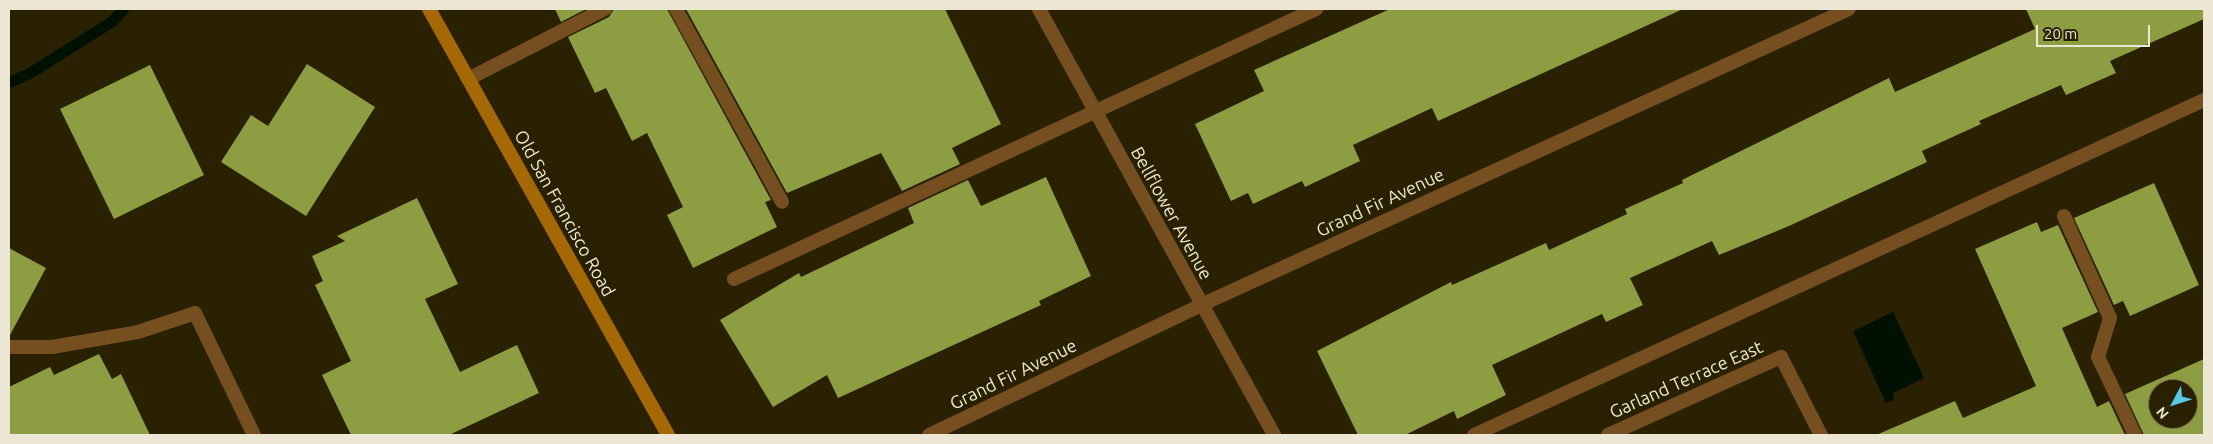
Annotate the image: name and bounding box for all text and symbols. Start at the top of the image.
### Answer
scale bar [2038,15,2152,47]
text: 20 m [2044,25,2077,42]
street label: Old San Francisco Road [510,126,620,300]
street label: Bellflower Avenue [1127,143,1217,283]
street label: Grand Fir Avenue [1313,163,1447,241]
street label: Grand Fir Avenue [946,334,1080,414]
street label: Garland Terrace East [1606,335,1766,423]
north arrow [2148,379,2198,429]
text: N [2153,404,2172,422]

